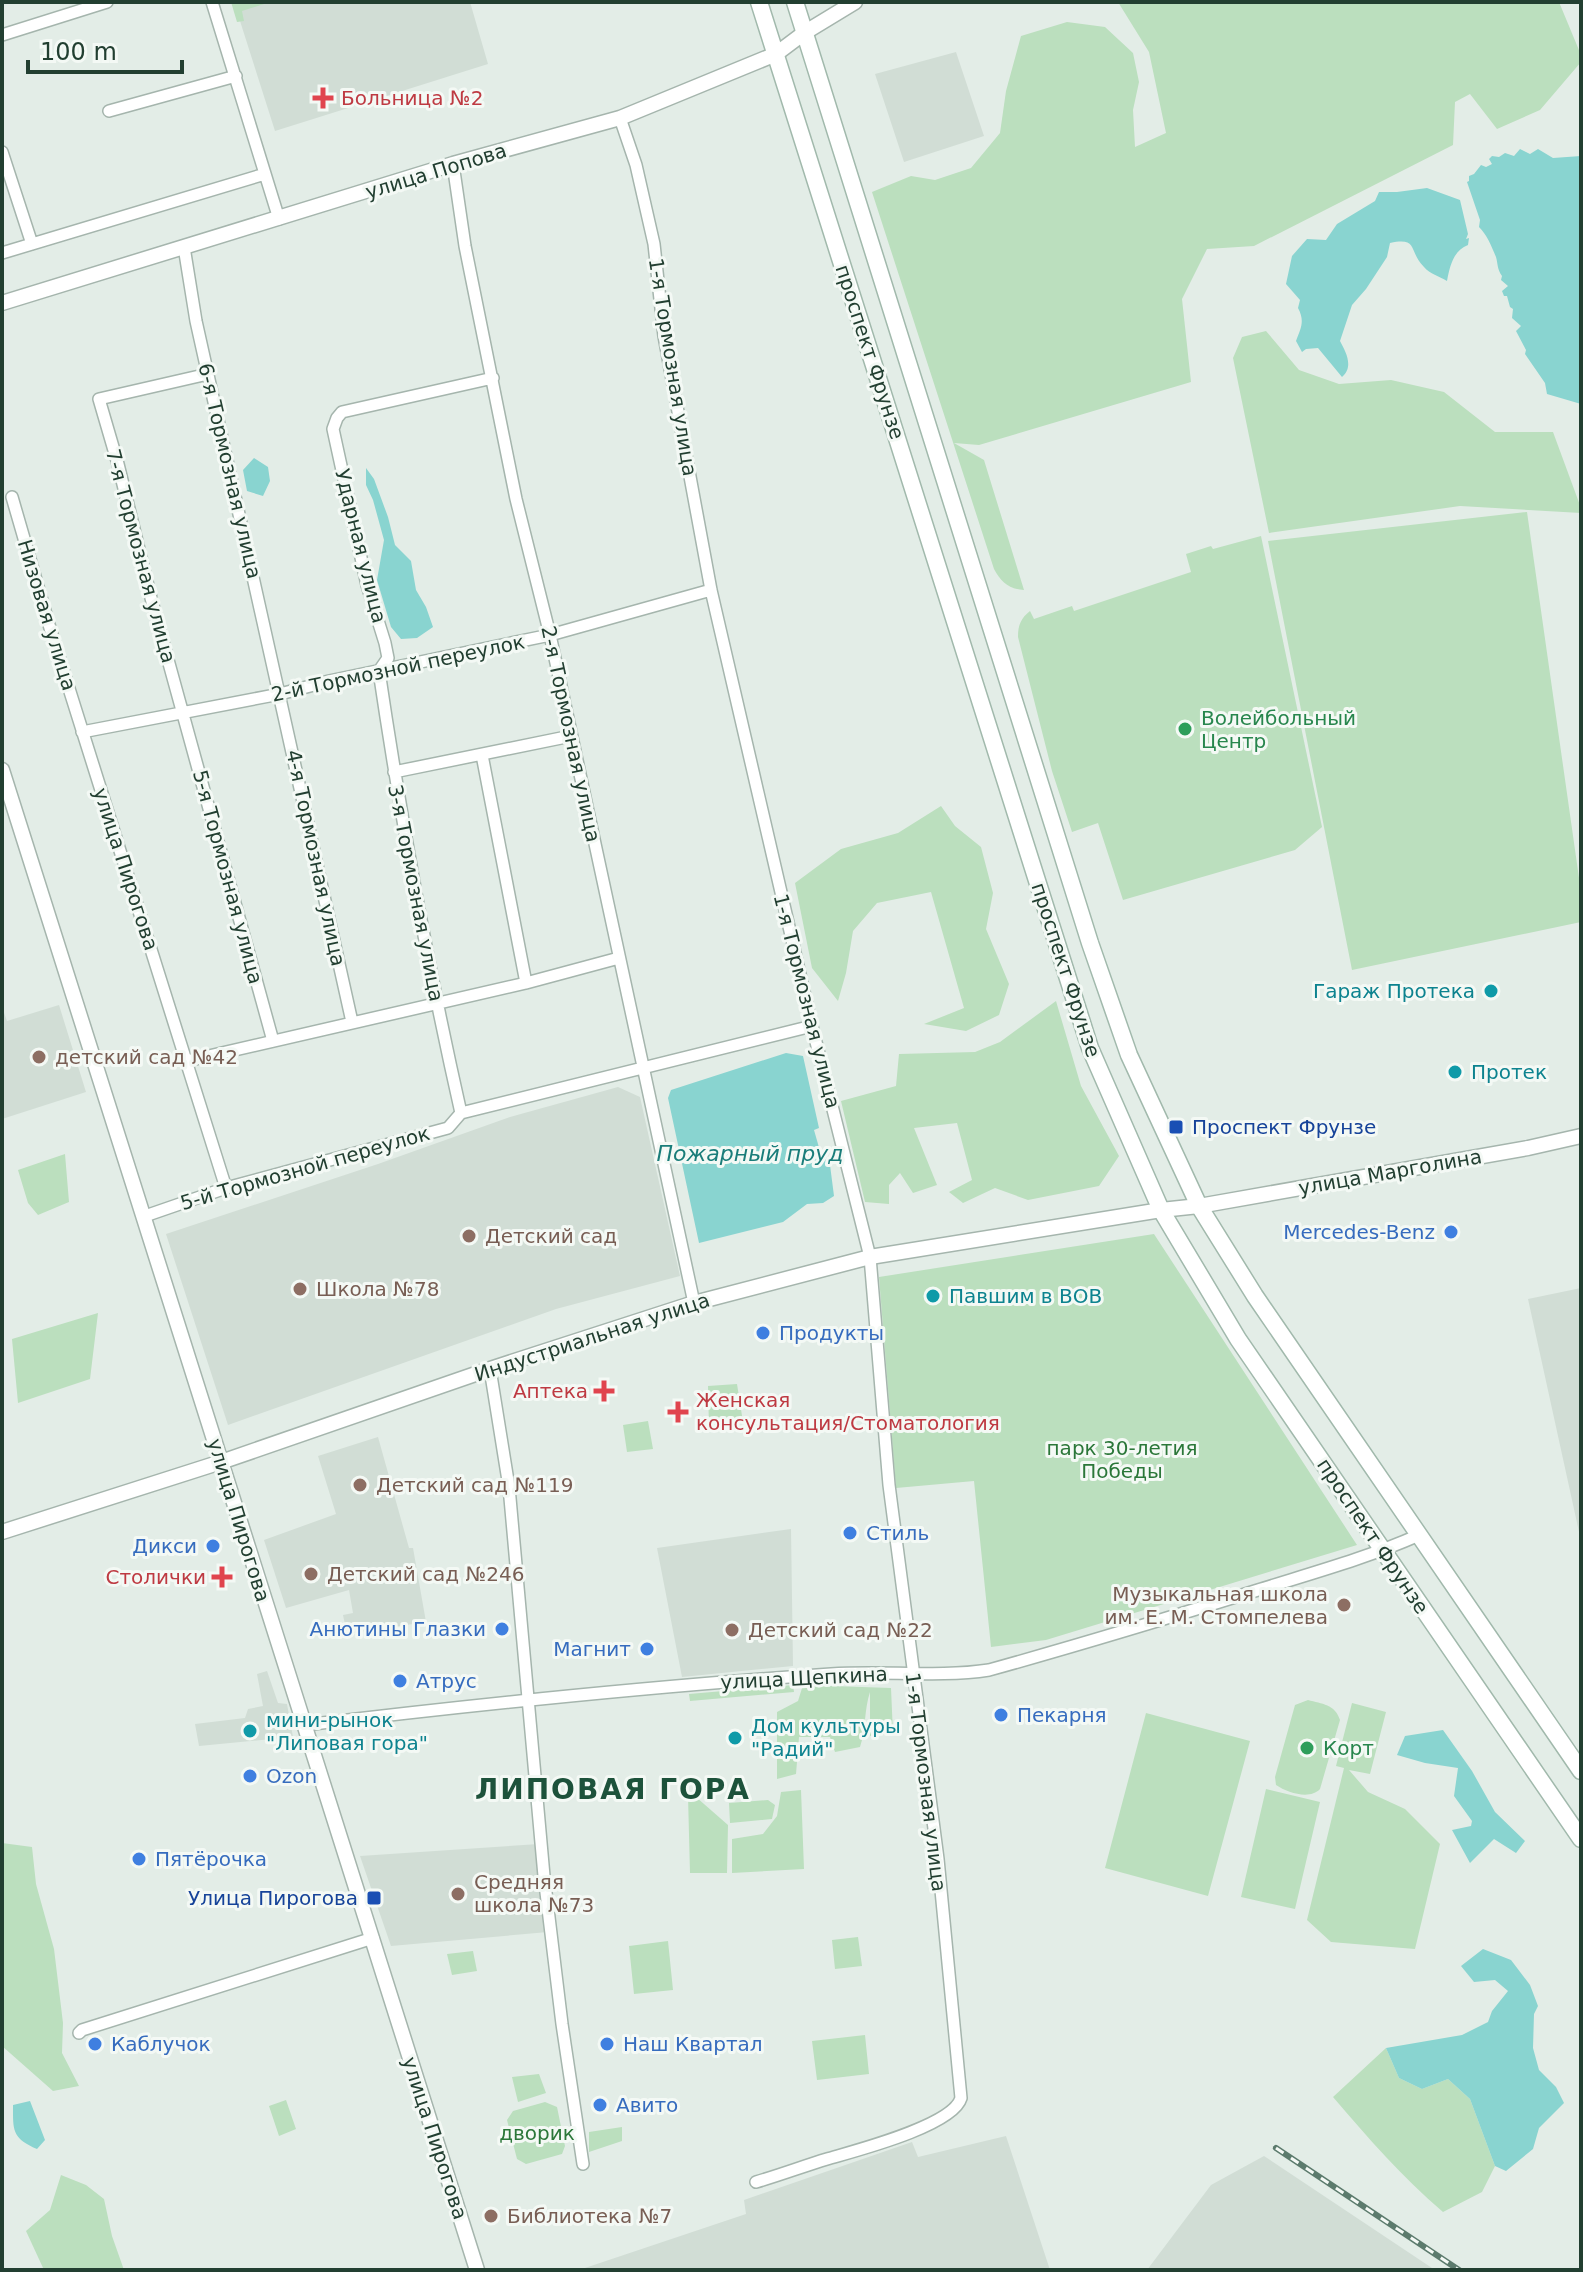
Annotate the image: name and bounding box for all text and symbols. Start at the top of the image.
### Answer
scale bar [28,24,182,74]
text: 100 m [40,38,117,66]
place label: Больница №2 [341,86,483,110]
marker: Больница №2 [312,87,334,109]
street label: улица Попова [362,138,510,204]
street label: 1-я Тормозная улица [644,256,702,478]
street label: проспект Фрунзе [830,262,910,442]
street label: 6-я Тормозная улица [193,361,267,581]
street label: 7-я Тормозная улица [101,446,181,666]
street label: Ударная улица [330,466,392,626]
street label: Низовая улица [13,537,81,693]
street label: 2-я Тормозная улица [536,624,606,844]
street label: 2-й Тормозной переулок [269,629,527,707]
place label: Волейбольный Центр [1201,706,1356,753]
marker: Волейбольный Центр [1176,720,1194,738]
street label: 4-я Тормозная улица [281,748,351,968]
street label: 5-я Тормозная улица [188,767,268,987]
street label: 3-я Тормозная улица [383,782,449,1004]
street label: улица Пирогова [88,785,164,953]
street label: проспект Фрунзе [1026,880,1106,1060]
street label: 1-я Тормозная улица [769,891,845,1111]
place label: Гараж Протека [1313,979,1475,1003]
marker: Гараж Протека [1482,982,1500,1000]
place label: детский сад №42 [55,1045,238,1069]
marker: детский сад №42 [30,1048,48,1066]
place label: Протек [1471,1060,1547,1084]
marker: Протек [1446,1063,1464,1081]
place label: Проспект Фрунзе [1192,1115,1376,1139]
marker: Проспект Фрунзе [1167,1118,1185,1136]
street label: 5-й Тормозной переулок [178,1121,432,1215]
water label: Пожарный пруд [657,1141,843,1166]
street label: улица Марголина [1296,1144,1484,1200]
place label: Mercedes-Benz [1283,1220,1435,1244]
marker: Mercedes-Benz [1442,1223,1460,1241]
place label: Детский сад [485,1224,617,1248]
marker: Детский сад [460,1227,478,1245]
place label: Школа №78 [316,1277,439,1301]
marker: Школа №78 [291,1280,309,1298]
place label: Павшим в ВОВ [949,1284,1102,1308]
marker: Павшим в ВОВ [924,1287,942,1305]
street label: Индустриальная улица [471,1288,713,1386]
place label: Продукты [779,1321,884,1345]
marker: Продукты [754,1324,772,1342]
place label: Аптека [513,1379,588,1403]
marker: Аптека [595,1382,613,1400]
place label: Женская консультация/Стоматология [696,1388,1000,1435]
marker: Женская консультация/Стоматология [667,1401,689,1423]
street label: улица Пирогова [203,1435,275,1605]
park label: парк 30-летия Победы [1047,1436,1197,1483]
street label: проспект Фрунзе [1312,1454,1434,1618]
place label: Детский сад №119 [376,1473,573,1497]
marker: Детский сад №119 [351,1476,369,1494]
place label: Стиль [866,1521,929,1545]
marker: Стиль [841,1524,859,1542]
place label: Дикси [132,1534,197,1558]
marker: Дикси [204,1537,222,1555]
place label: Детский сад №246 [327,1562,524,1586]
place label: Столички [105,1565,206,1589]
marker: Детский сад №246 [302,1565,320,1583]
marker: Столички [213,1568,231,1586]
place label: Музыкальная школа им. Е. М. Стомпелева [1104,1582,1328,1629]
marker: Музыкальная школа им. Е. М. Стомпелева [1335,1596,1353,1614]
place label: Анютины Глазки [310,1617,486,1641]
place label: Детский сад №22 [748,1618,933,1642]
marker: Анютины Глазки [493,1620,511,1638]
marker: Детский сад №22 [723,1621,741,1639]
place label: Магнит [553,1637,631,1661]
marker: Магнит [638,1640,656,1658]
street label: улица Щепкина [720,1662,888,1694]
place label: Атрус [416,1669,477,1693]
street label: 1-я Тормозная улица [901,1671,951,1893]
marker: Атрус [391,1672,409,1690]
place label: Пекарня [1017,1703,1106,1727]
marker: Пекарня [992,1706,1010,1724]
place label: мини-рынок "Липовая гора" [266,1708,428,1755]
place label: Дом культуры "Радий" [751,1714,901,1761]
marker: мини-рынок "Липовая гора" [241,1722,259,1740]
marker: Дом культуры "Радий" [726,1729,744,1747]
place label: Корт [1323,1736,1374,1760]
marker: Корт [1298,1739,1316,1757]
place label: Ozon [266,1764,317,1788]
marker: Ozon [241,1767,259,1785]
district label: ЛИПОВАЯ ГОРА [475,1773,751,1806]
place label: Пятёрочка [155,1847,267,1871]
marker: Пятёрочка [130,1850,148,1868]
place label: Средняя школа №73 [474,1870,594,1917]
marker: Средняя школа №73 [449,1885,467,1903]
place label: Улица Пирогова [188,1886,358,1910]
marker: Улица Пирогова [365,1889,383,1907]
place label: Каблучок [111,2032,211,2056]
place label: Наш Квартал [623,2032,763,2056]
marker: Каблучок [86,2035,104,2053]
marker: Наш Квартал [598,2035,616,2053]
street label: улица Пирогова [397,2054,473,2222]
place label: Авито [616,2093,678,2117]
marker: Авито [591,2096,609,2114]
park label: дворик [499,2121,575,2145]
place label: Библиотека №7 [507,2204,672,2228]
marker: Библиотека №7 [482,2207,500,2225]

